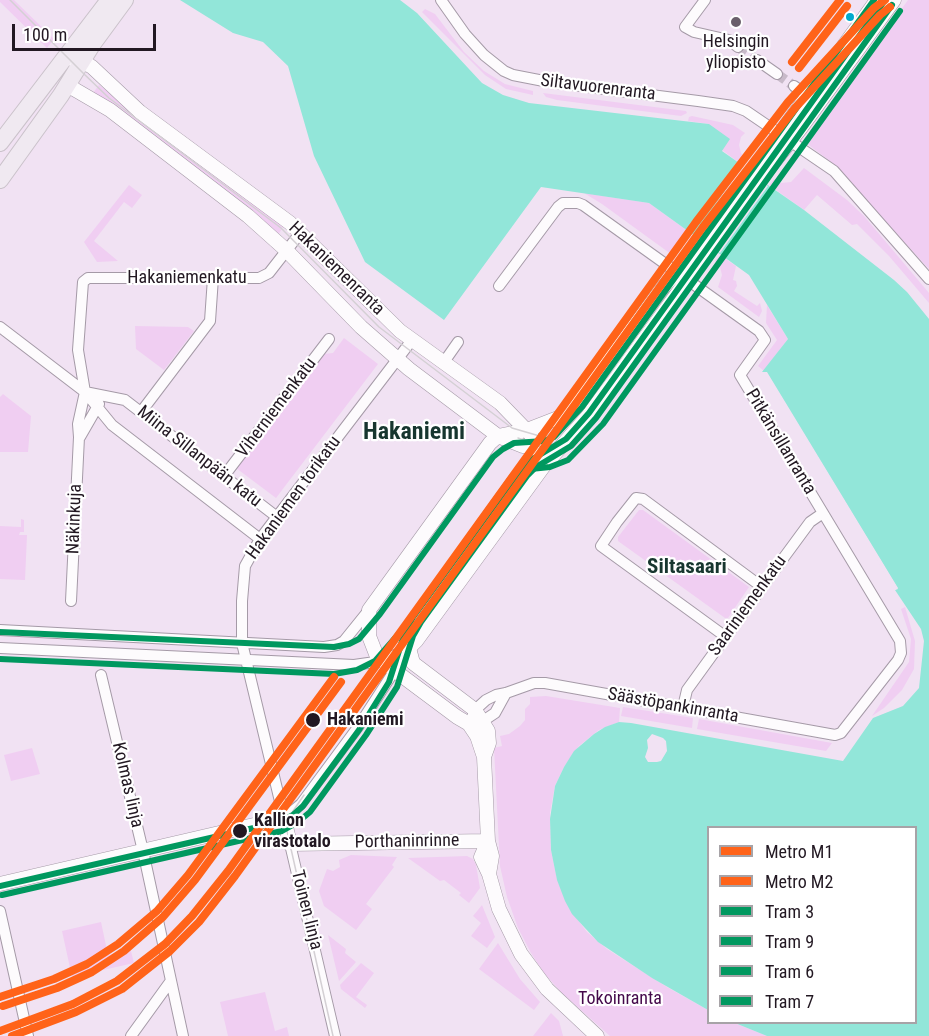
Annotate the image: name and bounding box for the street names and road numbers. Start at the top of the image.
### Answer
street label: Siltavuorenranta [539,70,657,106]
street label: Hakaniemenranta [284,218,388,320]
street label: Hakaniemenkatu [127,267,247,289]
street label: Viherniemenkatu [232,354,322,462]
street label: Pitkänsillanranta [740,385,820,499]
street label: Miina Sillanpään katu [132,402,266,512]
street label: Hakaniemen torikatu [242,432,346,564]
street label: Näkinkuja [63,484,87,554]
street label: Saariniemenkatu [704,552,792,660]
street label: Säästöpankinranta [606,684,740,728]
street label: Kolmas linja [107,740,147,830]
street label: Porthaninrinne [355,830,459,854]
street label: Toinen linja [286,868,326,952]

